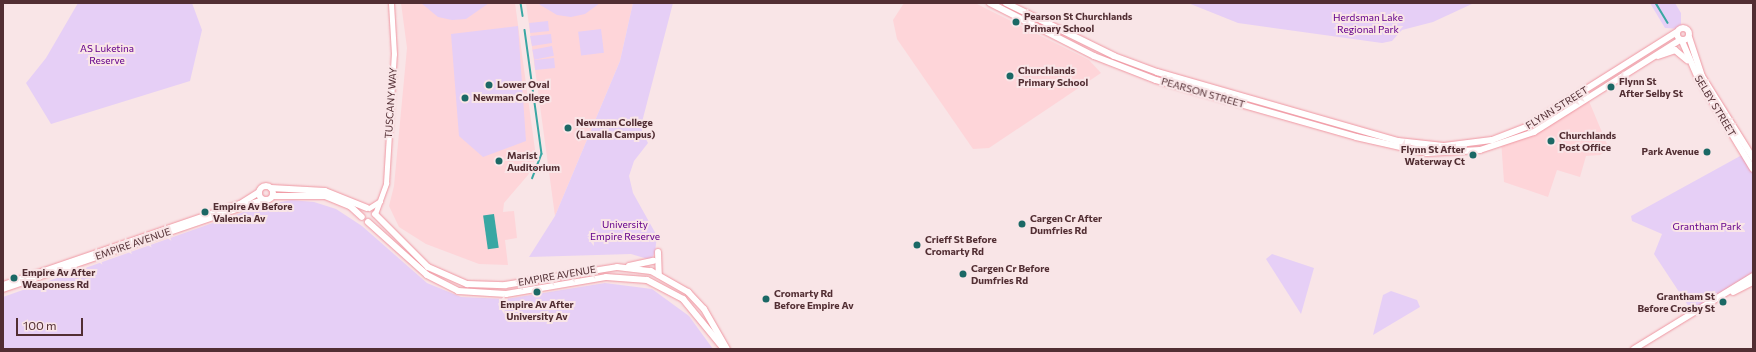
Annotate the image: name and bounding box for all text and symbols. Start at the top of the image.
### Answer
place label: Pearson St Churchlands Primary School [1024,10,1132,34]
park label: Herdsman Lake Regional Park [1333,11,1403,34]
marker: Pearson St Churchlands Primary School [1011,17,1021,27]
park label: AS Luketina Reserve [80,42,134,66]
place label: Churchlands Primary School [1018,64,1088,88]
street label: TUSCANY WAY [383,67,399,139]
marker: Churchlands Primary School [1005,71,1015,81]
street label: SELBY STREET [1692,73,1738,139]
street label: PEARSON STREET [1160,75,1246,111]
place label: Flynn St After Selby St [1619,75,1683,98]
place label: Lower Oval [497,79,549,91]
marker: Lower Oval [484,80,494,90]
marker: Flynn St After Selby St [1606,82,1616,92]
street label: FLYNN STREET [1524,84,1590,132]
place label: Newman College [473,92,550,104]
marker: Newman College [460,93,470,103]
place label: Newman College (Lavalla Campus) [576,116,655,140]
marker: Newman College (Lavalla Campus) [563,123,573,133]
place label: Churchlands Post Office [1559,129,1616,152]
marker: Churchlands Post Office [1546,136,1556,146]
place label: Flynn St After Waterway Ct [1401,143,1465,166]
place label: Park Avenue [1642,146,1699,158]
marker: Park Avenue [1702,147,1712,157]
place label: Marist Auditorium [507,149,560,172]
marker: Flynn St After Waterway Ct [1468,150,1478,160]
marker: Marist Auditorium [494,156,504,166]
place label: Empire Av Before Valencia Av [213,200,293,224]
marker: Empire Av Before Valencia Av [200,207,210,217]
place label: Cargen Cr After Dumfries Rd [1030,212,1102,236]
park label: University Empire Reserve [590,218,660,242]
marker: Cargen Cr After Dumfries Rd [1017,219,1027,229]
park label: Grantham Park [1673,221,1741,233]
street label: EMPIRE AVENUE [94,225,172,263]
place label: Crieff St Before Cromarty Rd [925,233,997,256]
marker: Crieff St Before Cromarty Rd [912,240,922,250]
place label: Cargen Cr Before Dumfries Rd [971,262,1049,286]
street label: EMPIRE AVENUE [517,263,597,289]
place label: Empire Av After Weaponess Rd [22,266,95,290]
marker: Cargen Cr Before Dumfries Rd [958,269,968,279]
marker: Empire Av After Weaponess Rd [9,273,19,283]
marker: Empire Av After University Av [532,287,542,297]
place label: Cromarty Rd Before Empire Av [774,287,854,310]
place label: Grantham St Before Crosby St [1637,290,1715,314]
marker: Cromarty Rd Before Empire Av [761,294,771,304]
marker: Grantham St Before Crosby St [1718,297,1728,307]
place label: Empire Av After University Av [500,298,574,322]
scale bar [18,310,85,336]
text: 100 m [23,318,57,332]

